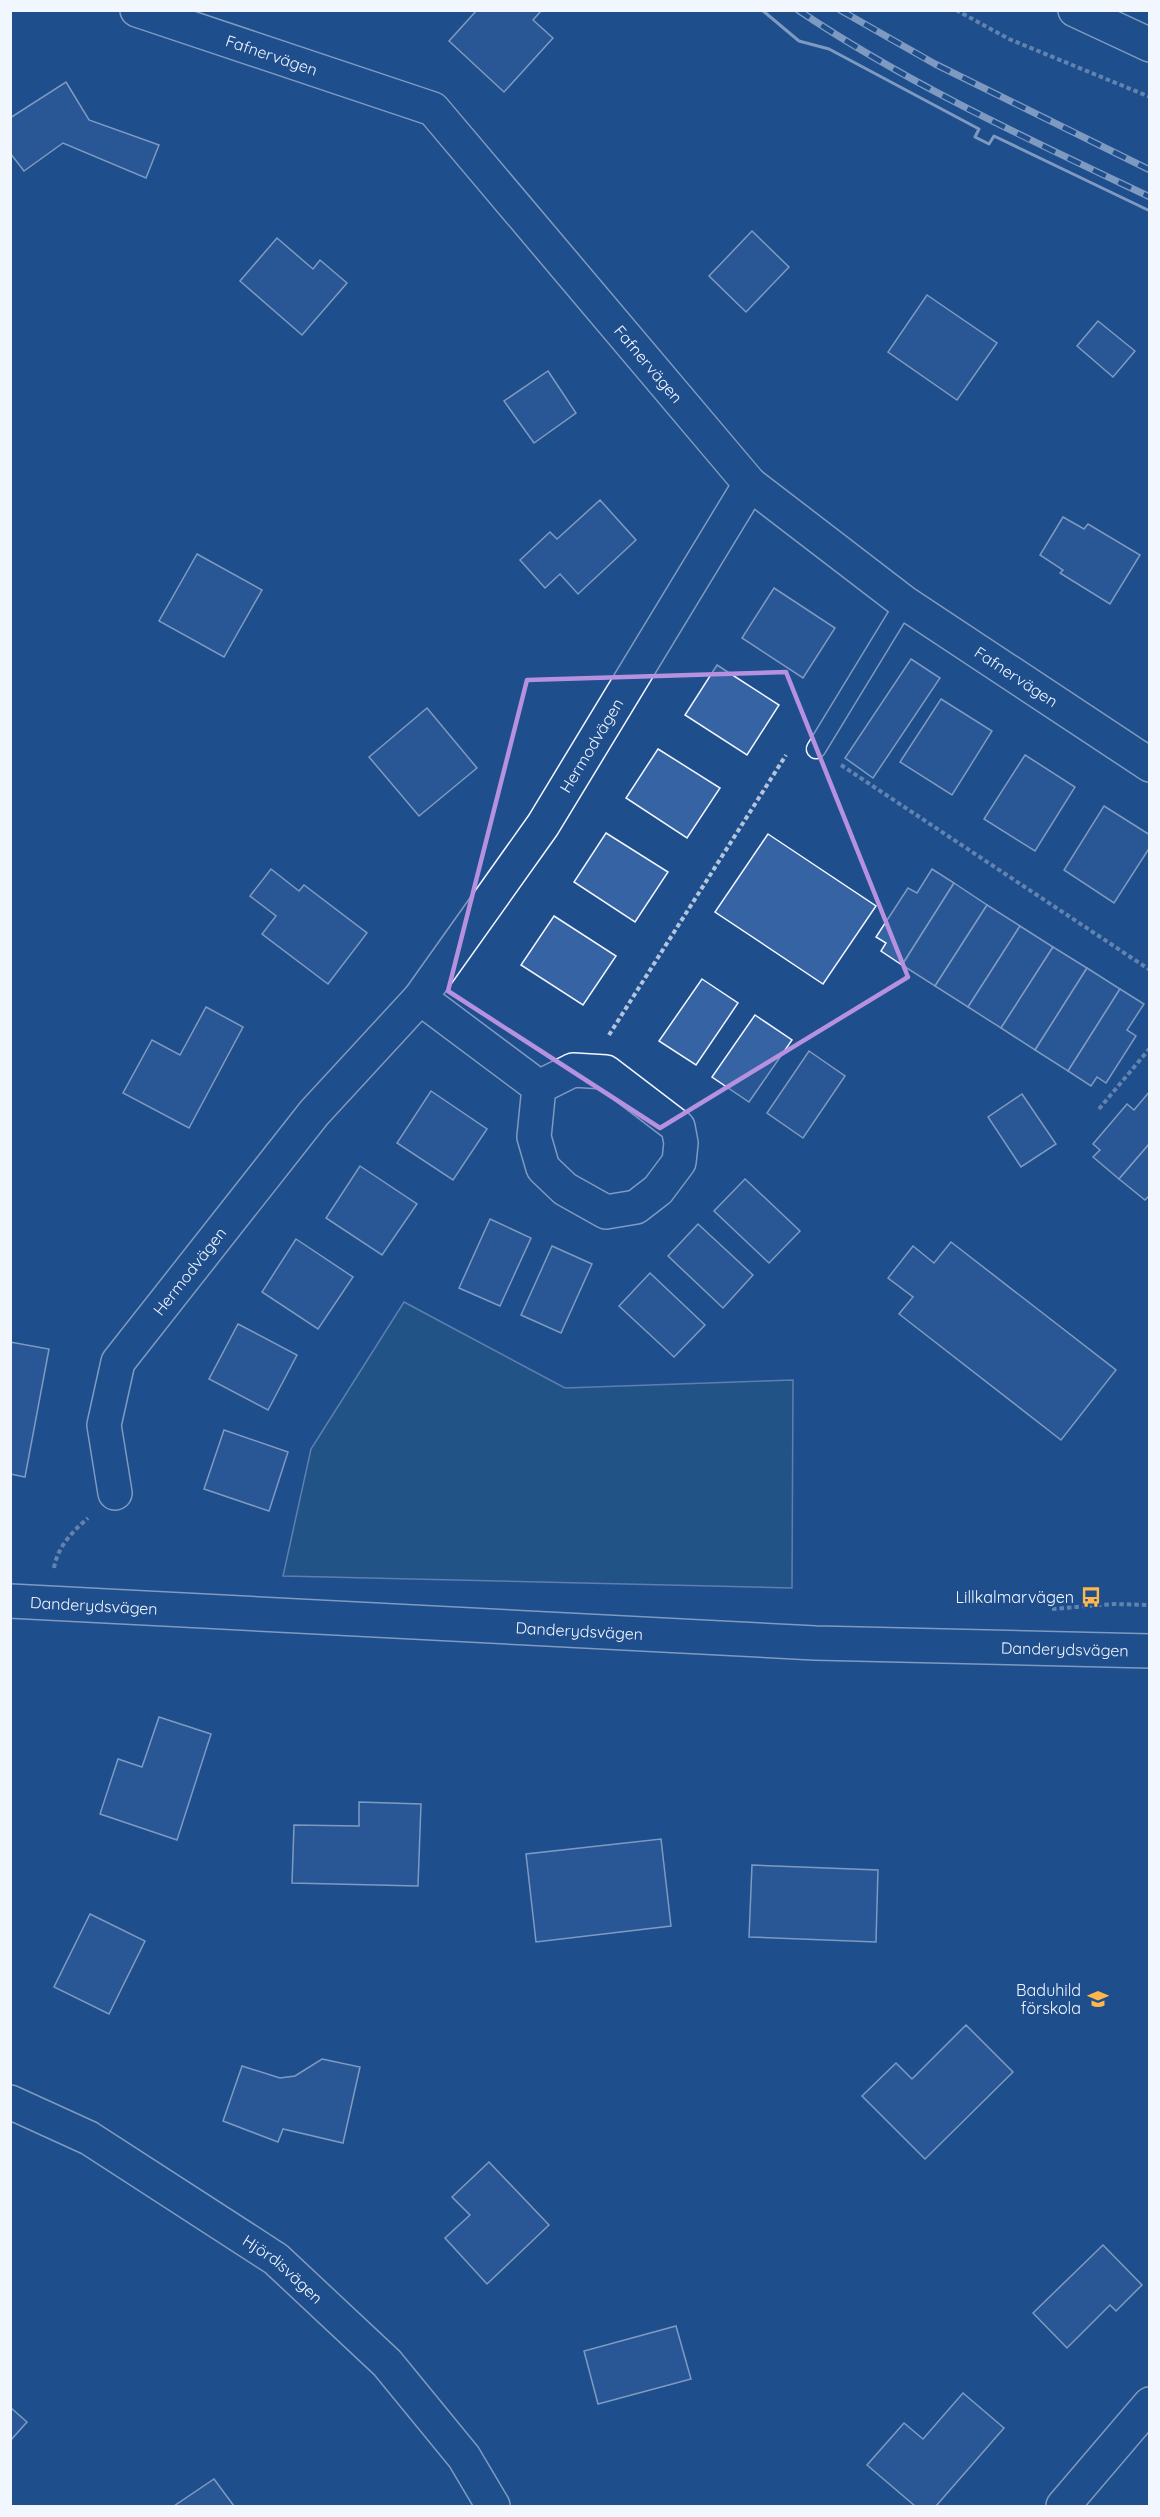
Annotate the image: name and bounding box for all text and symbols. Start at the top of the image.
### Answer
street label: Fafnervägen [223,30,320,80]
street label: Fafnervägen [610,321,687,407]
street label: Fafnervägen [971,642,1062,711]
street label: Hermodvägen [555,695,628,796]
street label: Hermodvägen [149,1223,230,1319]
bus stop icon: Lillkalmarvägen [1079,1585,1103,1609]
place label: Lillkalmarvägen [956,1587,1074,1607]
street label: Danderydsvägen [30,1592,158,1619]
street label: Danderydsvägen [515,1617,644,1644]
street label: Danderydsvägen [1001,1637,1129,1660]
place label: Baduhild förskola [1016,1980,1081,2018]
school or university icon: Baduhild förskola [1086,1987,1110,2011]
street label: Hjördisvägen [239,2230,327,2308]

